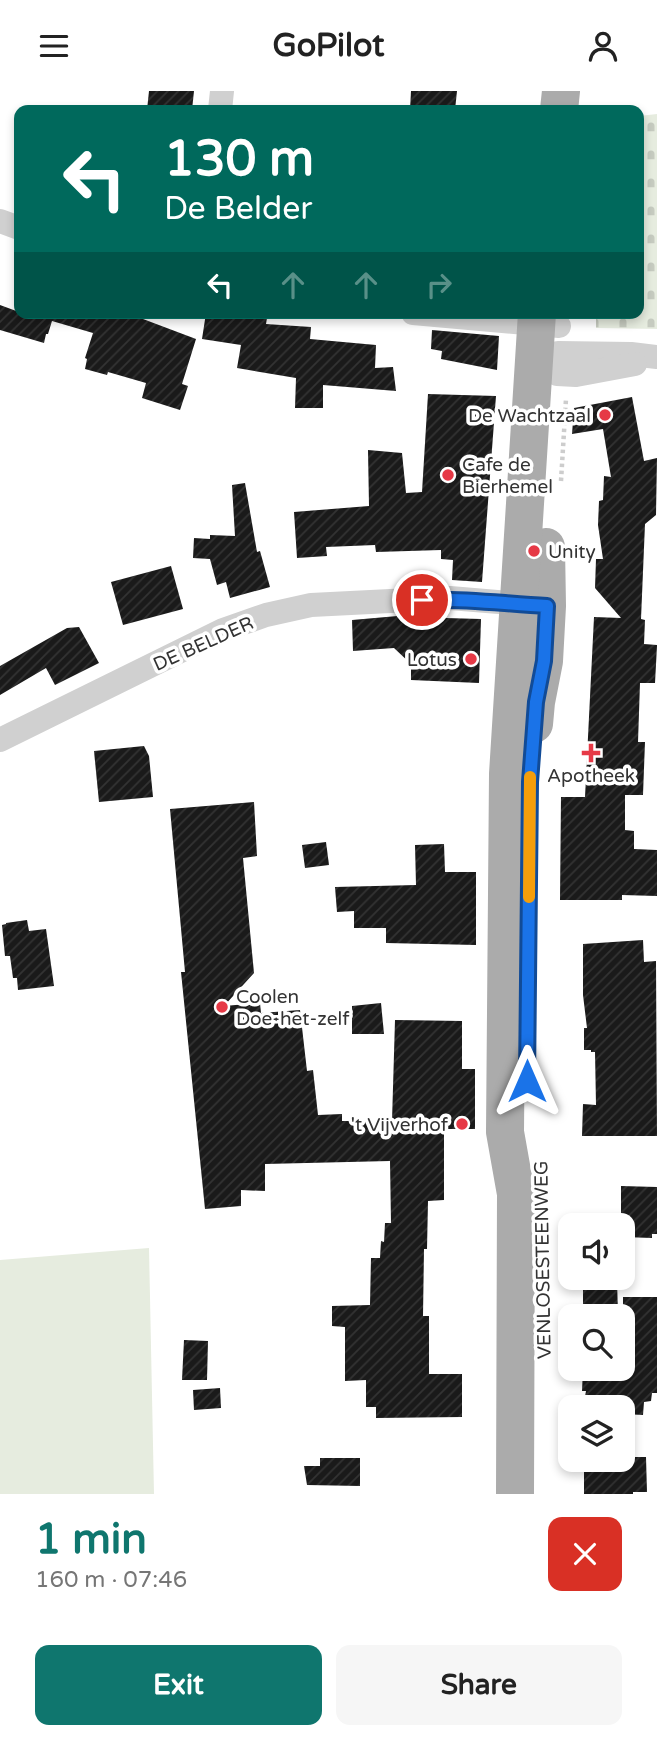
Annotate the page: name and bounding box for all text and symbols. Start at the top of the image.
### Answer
icon: menu [35,27,73,65]
text: GoPilot [273,27,384,65]
icon: person [584,27,622,65]
text: 130 m [164,130,314,189]
icon: left [49,133,140,224]
text: De Belder [164,190,313,228]
icon: left [201,266,239,304]
icon: ahead [274,266,312,304]
icon: ahead [347,266,385,304]
icon: right [420,266,458,304]
place label: De Wachtzaal [468,405,591,427]
marker: De Wachtzaal [597,407,613,423]
place label: Cafe de Bierhemel [462,454,553,498]
marker: Cafe de Bierhemel [440,467,456,483]
place label: Unity [548,541,596,563]
marker: Unity [526,543,542,559]
pin [392,570,452,630]
icon: arrive [403,581,441,619]
street label: DE BELDER [150,612,257,676]
place label: Lotus [407,649,457,671]
marker: Lotus [463,651,479,667]
marker: Apotheek [583,745,599,761]
place label: Apotheek [547,765,635,787]
place label: Coolen Doe-het-zelf [236,986,350,1030]
marker: Coolen Doe-het-zelf [214,999,230,1015]
position arrow [490,1044,564,1118]
place label: 't Vijverhof [351,1114,449,1136]
marker: 't Vijverhof [454,1116,470,1132]
street label: VENLOSESTEENWEG [530,1161,556,1359]
map controls [558,1213,635,1472]
button: sound [558,1213,635,1290]
button: search [558,1304,635,1381]
button: layers [558,1395,635,1472]
text: 1 min [35,1514,147,1565]
button: close [548,1517,622,1591]
text: 160 m · 07:46 [35,1566,187,1594]
button: Exit [35,1645,322,1725]
button: Share [336,1645,622,1725]

